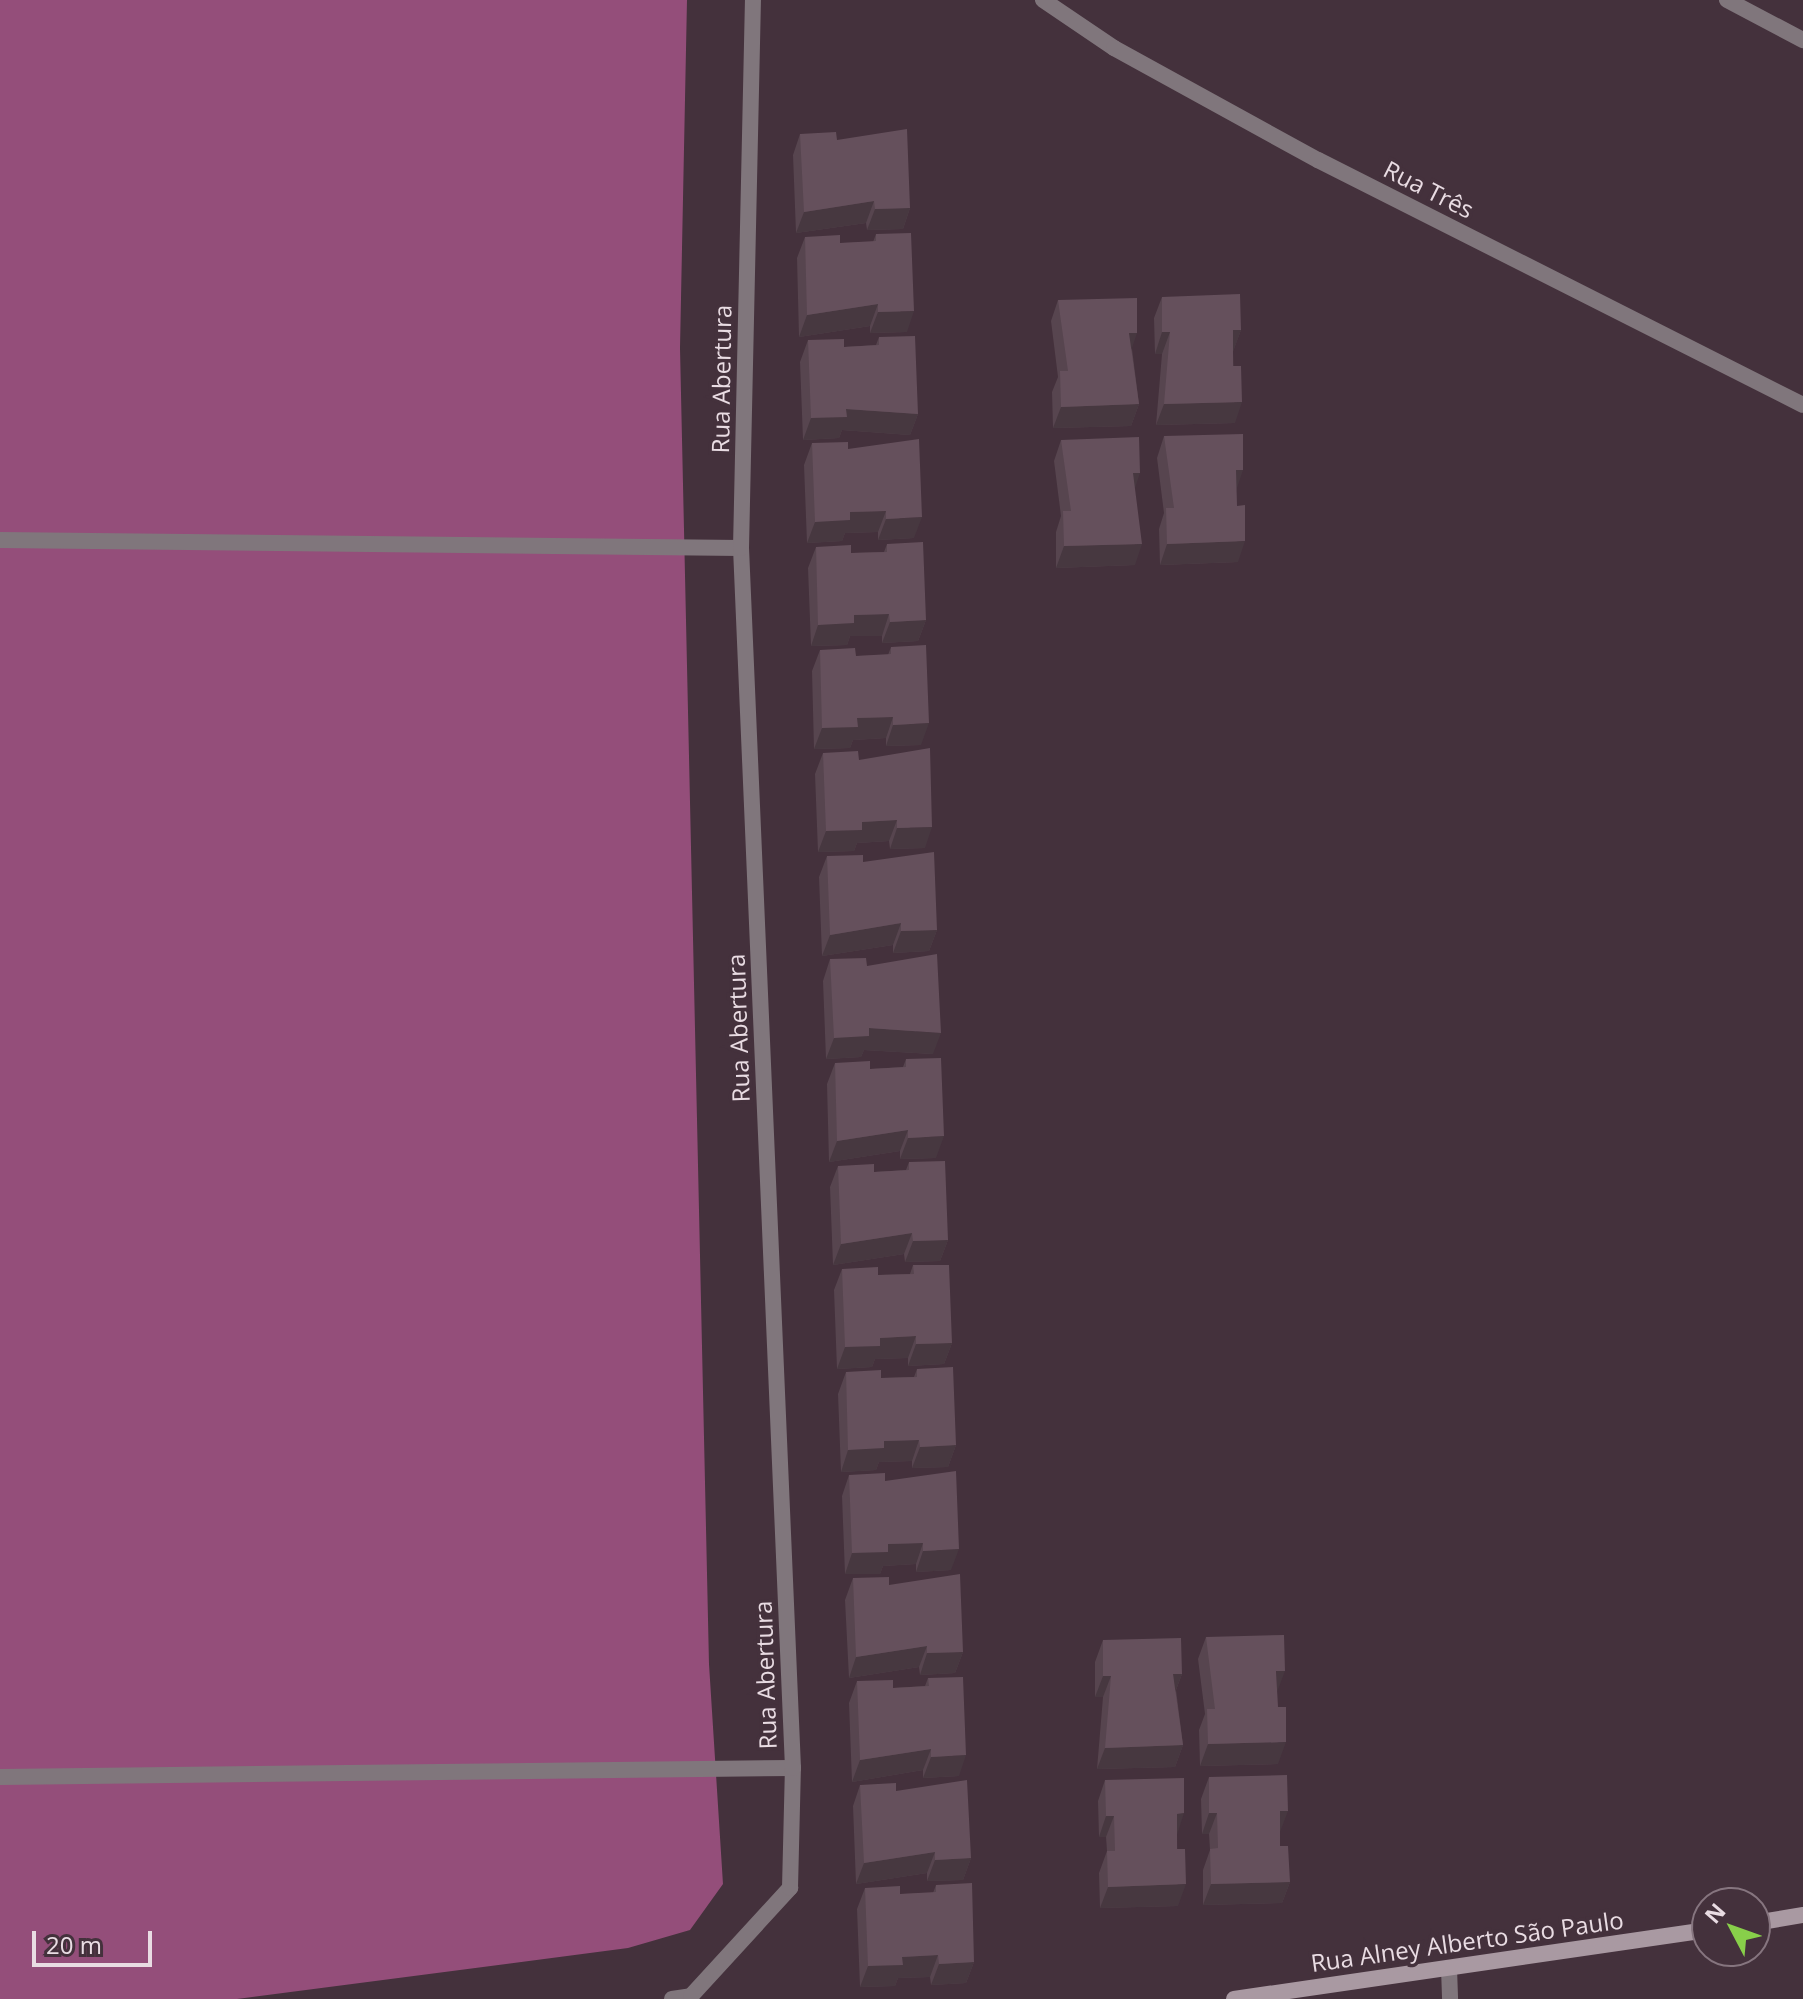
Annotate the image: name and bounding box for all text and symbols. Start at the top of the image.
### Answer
street label: Rua Três [1379,154,1479,224]
street label: Rua Abertura [705,304,737,454]
street label: Rua Abertura [721,953,755,1103]
street label: Rua Abertura [748,1600,782,1750]
north arrow [1691,1887,1771,1967]
text: N [1697,1896,1732,1929]
street label: Rua Alney Alberto São Paulo [1309,1905,1625,1977]
scale bar [36,1915,156,1965]
text: 20 m [46,1928,102,1961]

